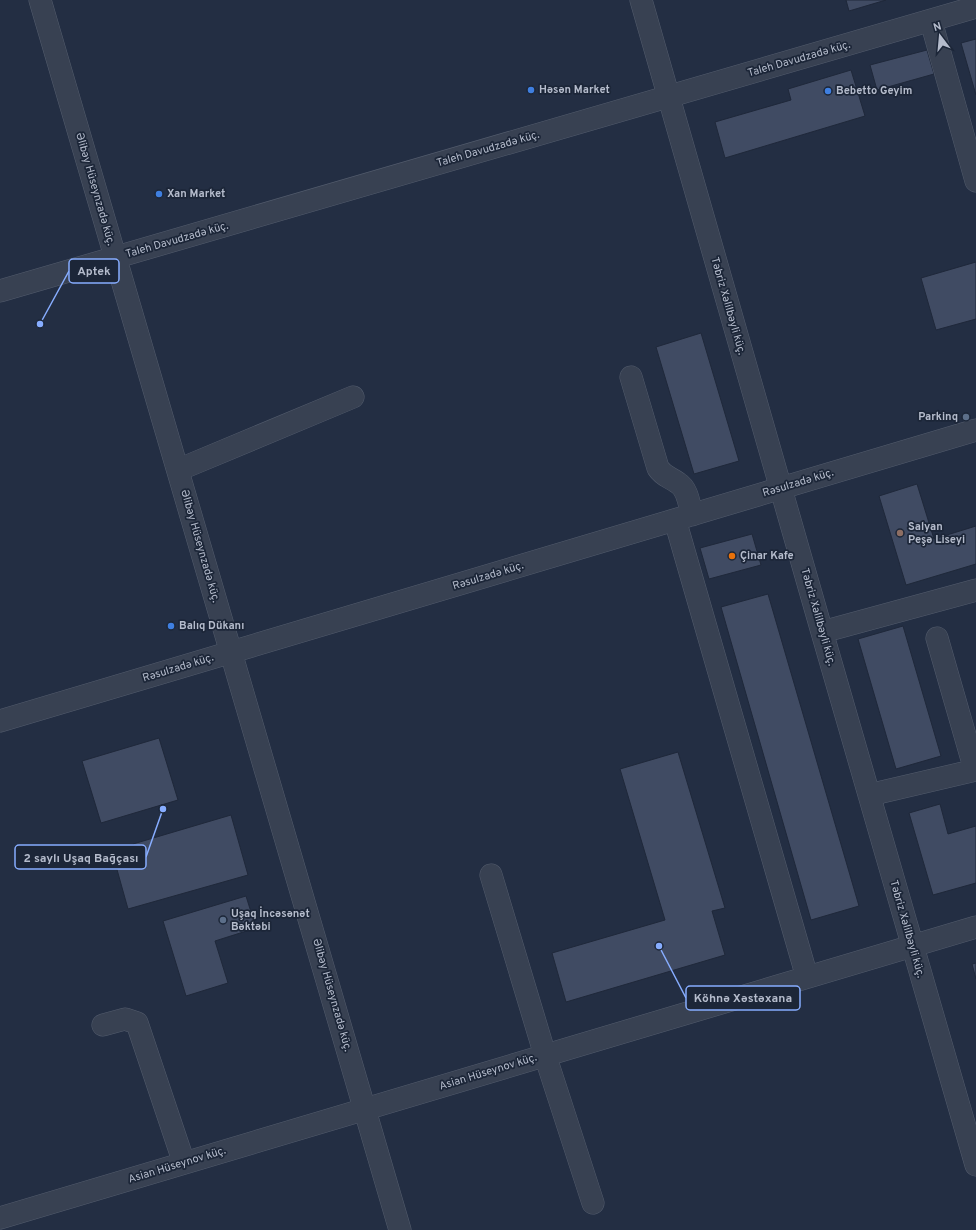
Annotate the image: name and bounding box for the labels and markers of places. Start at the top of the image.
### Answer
place label: Həsən Market [539,83,610,97]
place label: Bebetto Geyim [836,84,912,98]
marker: Həsən Market [526,85,536,95]
marker: Bebetto Geyim [823,86,833,96]
place label: Xan Market [167,187,225,201]
marker: Xan Market [154,189,164,199]
callout: Aptek [69,259,119,283]
place label: Parkinq [918,410,958,424]
marker: Parkinq [961,412,971,422]
place label: Salyan Peşə Liseyi [908,520,965,547]
marker: Salyan Peşə Liseyi [895,528,905,538]
place label: Çinar Kafe [740,549,794,563]
marker: Çinar Kafe [727,551,737,561]
place label: Balıq Dükanı [179,619,244,633]
marker: Balıq Dükanı [166,621,176,631]
callout: 2 saylı Uşaq Bağçası [15,845,146,869]
place label: Uşaq İncəsənət Bəktəbi [231,906,310,934]
marker: Uşaq İncəsənət Bəktəbi [218,915,228,925]
callout: Köhnə Xəstəxana [686,986,800,1010]

